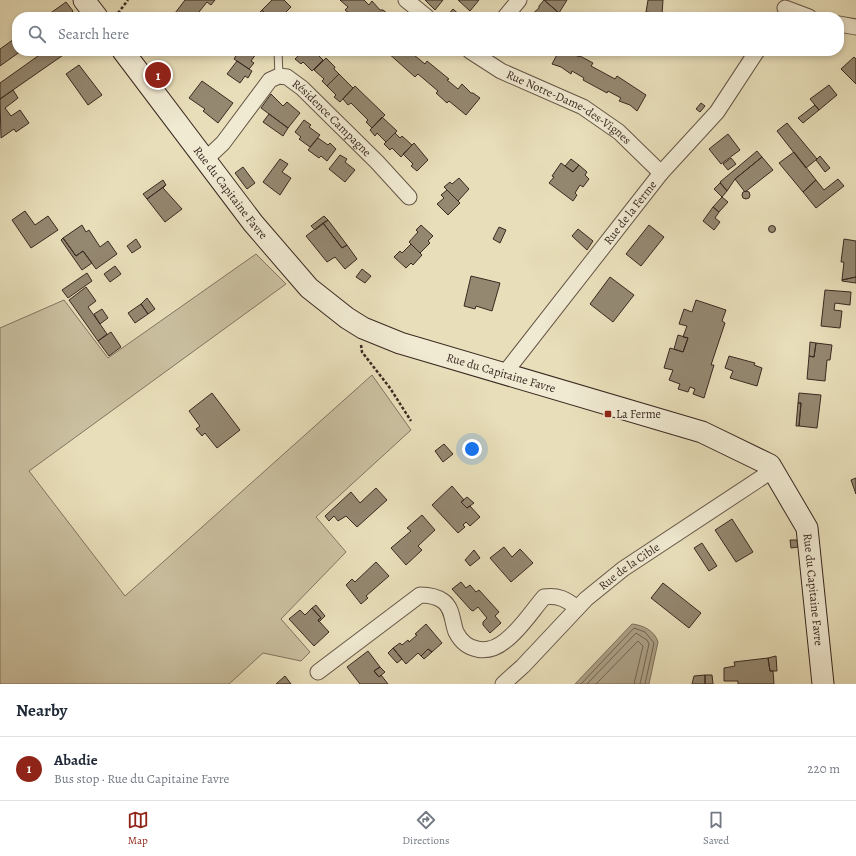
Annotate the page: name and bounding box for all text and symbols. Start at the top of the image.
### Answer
search box [12,12,844,56]
icon: search [26,23,48,45]
text: Search here [58,24,129,44]
pin: 1 [145,60,171,90]
street label: Rue Notre-Dame-des-Vignes [504,66,635,148]
street label: Résidence Campagne [289,75,375,160]
street label: Rue du Capitaine Favre [190,143,271,243]
street label: Rue de la Ferme [600,177,660,248]
street label: Rue du Capitaine Favre [445,349,558,396]
place label: La Ferme [616,406,661,422]
marker: La Ferme [603,409,613,419]
your location [462,439,482,459]
street label: Rue du Capitaine Favre [800,533,827,647]
street label: Rue de la Cible [595,539,663,594]
text: Nearby [16,699,67,722]
text: Abadie [54,750,98,770]
text: 1 [27,760,31,777]
text: 220 m [807,760,840,777]
text: Bus stop · Rue du Capitaine Favre [54,770,229,787]
tab: Map [127,809,149,848]
tab: Directions [402,809,450,848]
tab: Saved [703,809,729,848]

